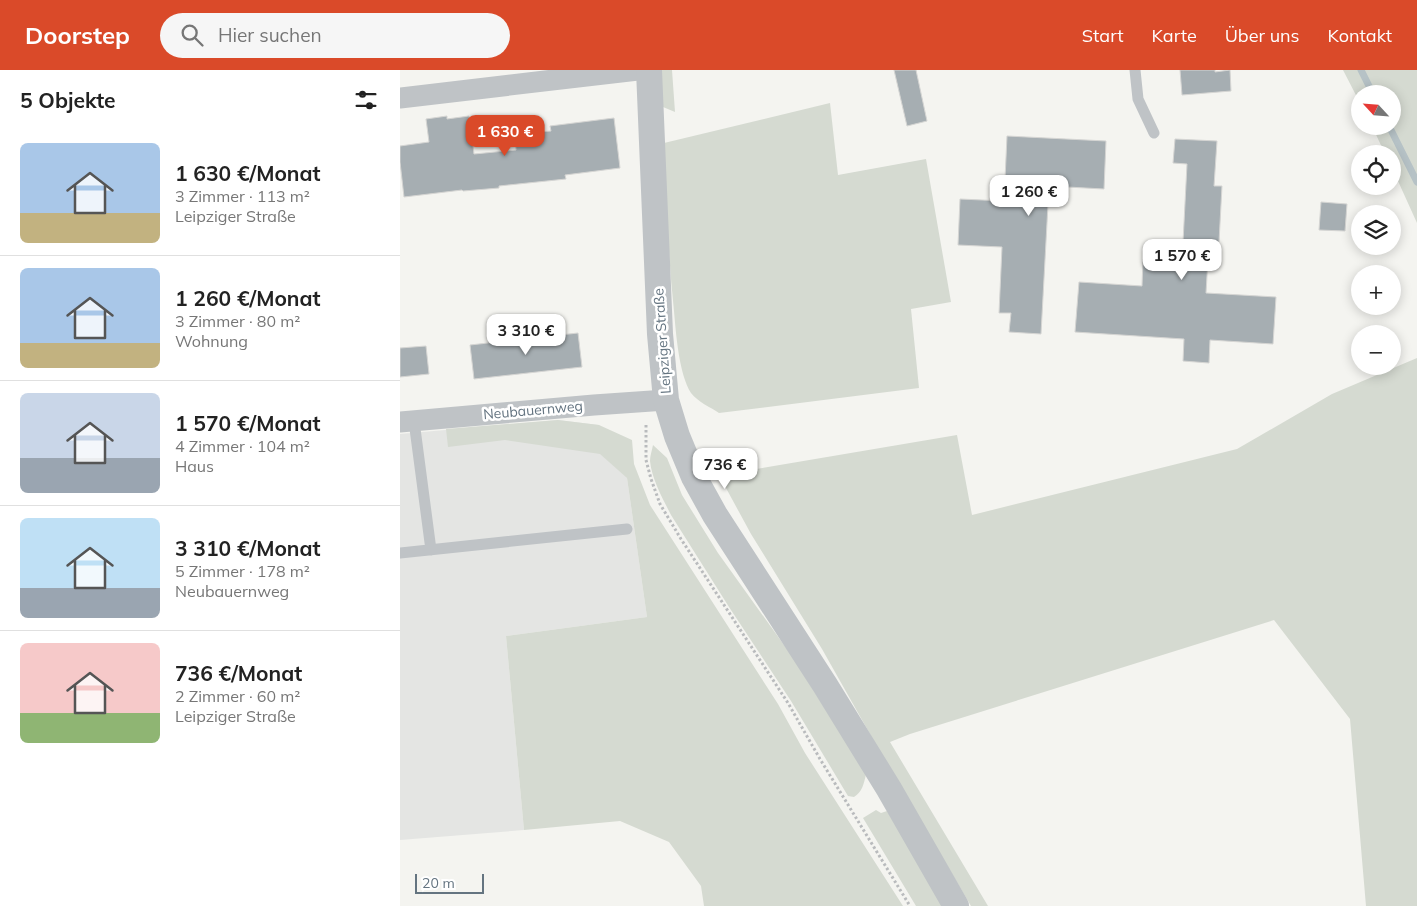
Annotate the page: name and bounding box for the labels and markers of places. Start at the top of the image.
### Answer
pin: 1 630 € [459,114,551,157]
pin: 1 260 € [983,174,1075,217]
pin: 1 570 € [1136,238,1228,281]
pin: 3 310 € [480,314,572,356]
pin: 736 € [690,448,760,490]

